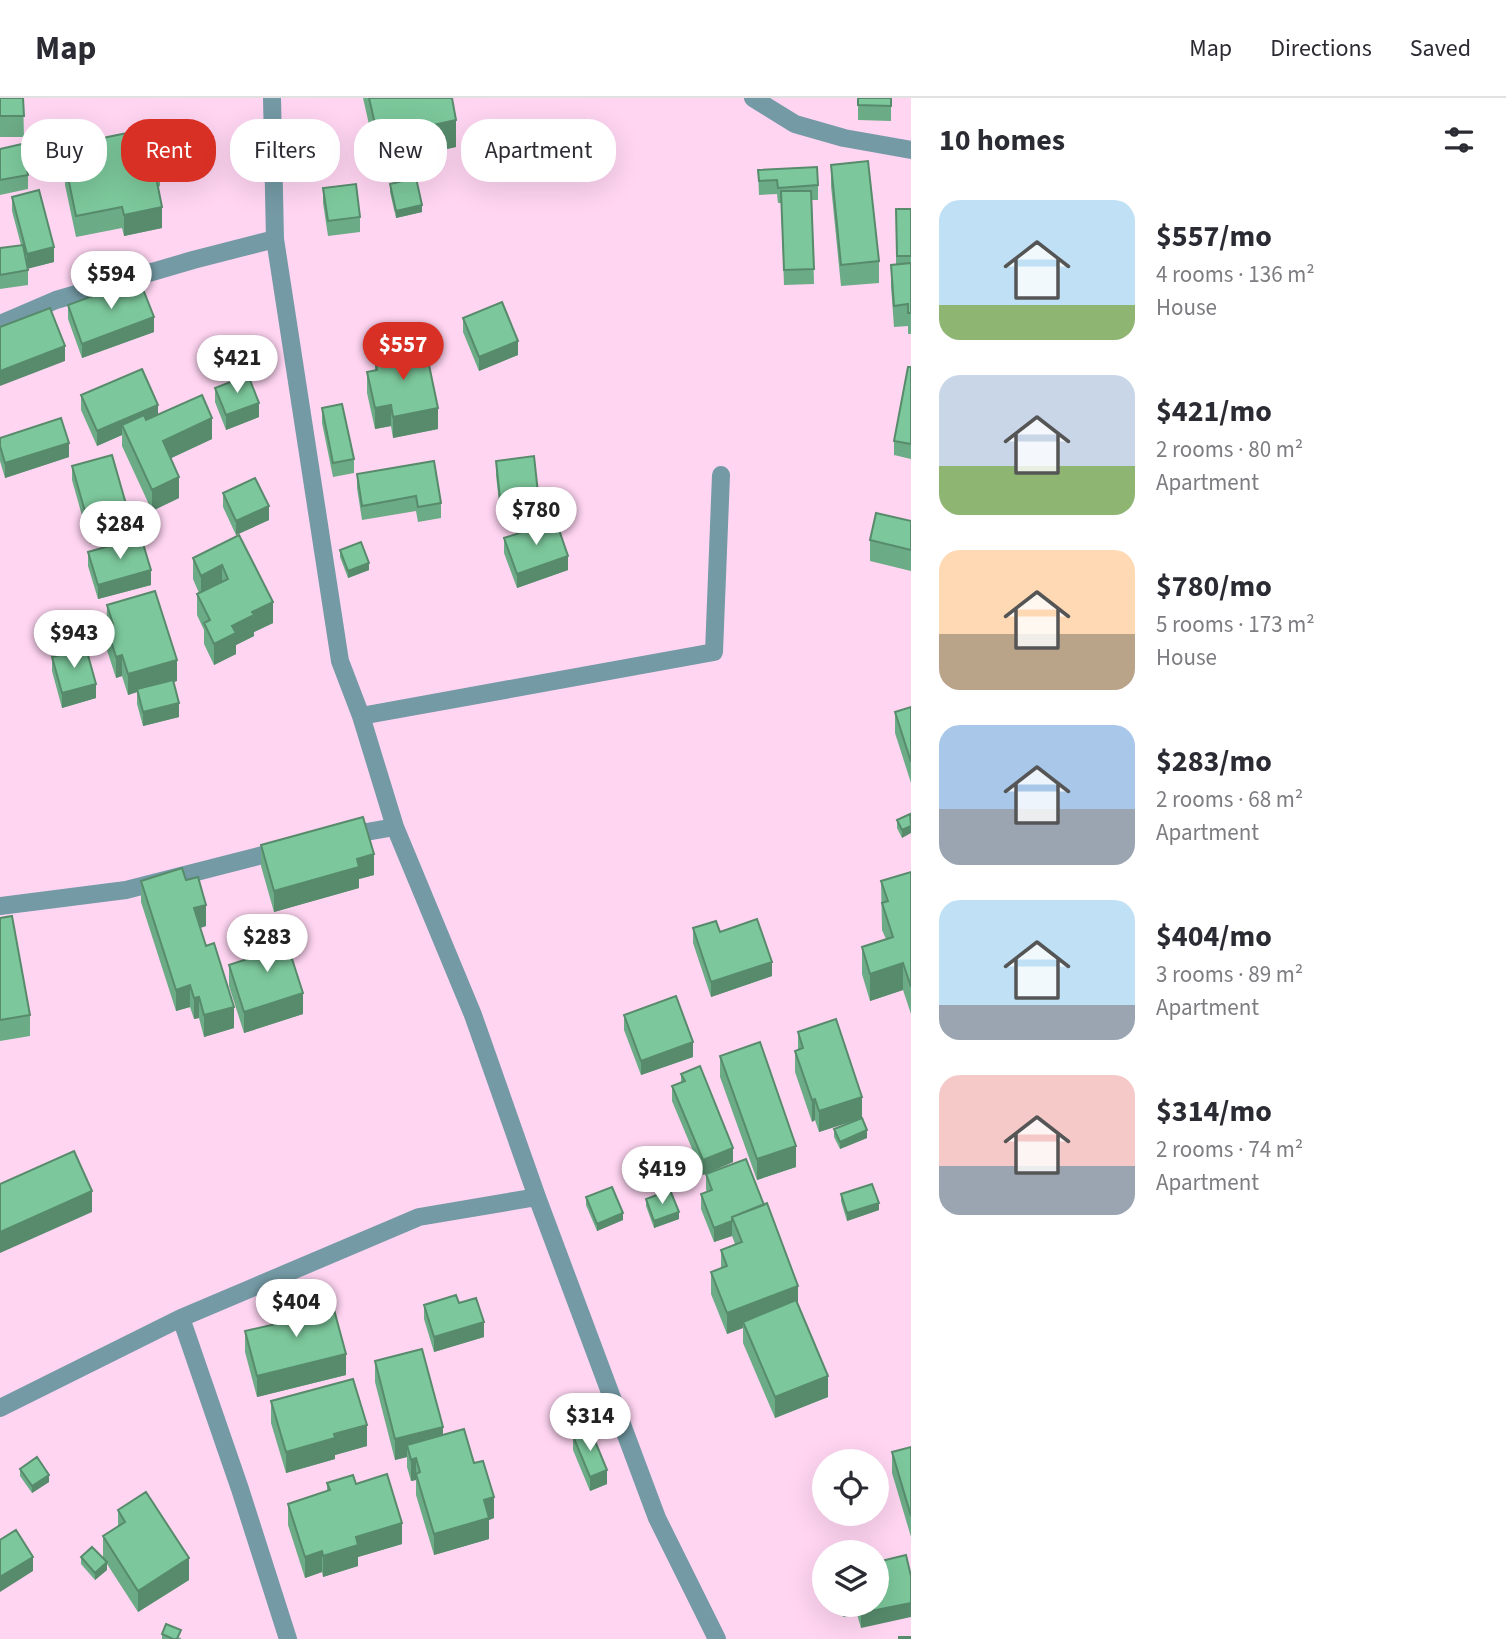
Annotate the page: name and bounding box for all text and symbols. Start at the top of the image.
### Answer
text: Map [35,25,96,72]
text: Map [1189,31,1232,66]
text: Directions [1270,31,1372,66]
text: Saved [1410,31,1471,66]
chip: Buy [21,119,107,182]
chip: Rent [121,119,216,182]
chip: Filters [230,119,340,182]
chip: New [354,119,447,182]
chip: Apartment [461,119,616,182]
text: 10 homes [939,119,1065,162]
icon: filters [1440,121,1478,159]
text: $557/mo [1156,215,1272,258]
icon: home [995,228,1079,312]
pin: $594 [70,252,152,311]
text: $594 [87,257,135,290]
text: 4 rooms · 136 m² [1156,258,1315,291]
text: House [1156,291,1217,324]
pin: $557 [362,322,444,382]
text: $557 [379,328,427,361]
pin: $421 [196,336,278,395]
text: $421 [213,341,261,374]
text: $421/mo [1156,390,1272,433]
icon: home [995,403,1079,487]
text: 2 rooms · 80 m² [1156,433,1303,466]
text: Apartment [1156,466,1259,499]
pin: $780 [495,488,577,547]
text: $780 [512,493,560,526]
pin: $284 [79,502,161,561]
text: $284 [96,507,144,540]
text: $780/mo [1156,565,1272,608]
icon: home [995,578,1079,662]
text: 5 rooms · 173 m² [1156,608,1315,641]
pin: $943 [33,610,115,670]
text: $943 [50,616,98,649]
text: House [1156,641,1217,674]
text: $283/mo [1156,740,1272,783]
icon: home [995,753,1079,837]
text: 2 rooms · 68 m² [1156,783,1303,816]
text: Apartment [1156,816,1259,849]
pin: $283 [226,914,308,974]
text: $404/mo [1156,915,1272,958]
text: $283 [243,920,291,953]
icon: home [995,928,1079,1012]
text: 3 rooms · 89 m² [1156,958,1303,991]
text: Apartment [1156,991,1259,1024]
text: $314/mo [1156,1090,1272,1133]
icon: home [995,1103,1079,1187]
text: 2 rooms · 74 m² [1156,1133,1303,1166]
pin: $419 [621,1146,703,1206]
text: $419 [638,1152,686,1185]
text: Apartment [1156,1166,1259,1199]
pin: $404 [255,1280,337,1339]
text: $404 [272,1285,320,1318]
pin: $314 [549,1394,631,1453]
text: $314 [566,1399,614,1432]
map controls [812,1449,889,1617]
button: locate [812,1449,889,1526]
button: layers [812,1540,889,1617]

